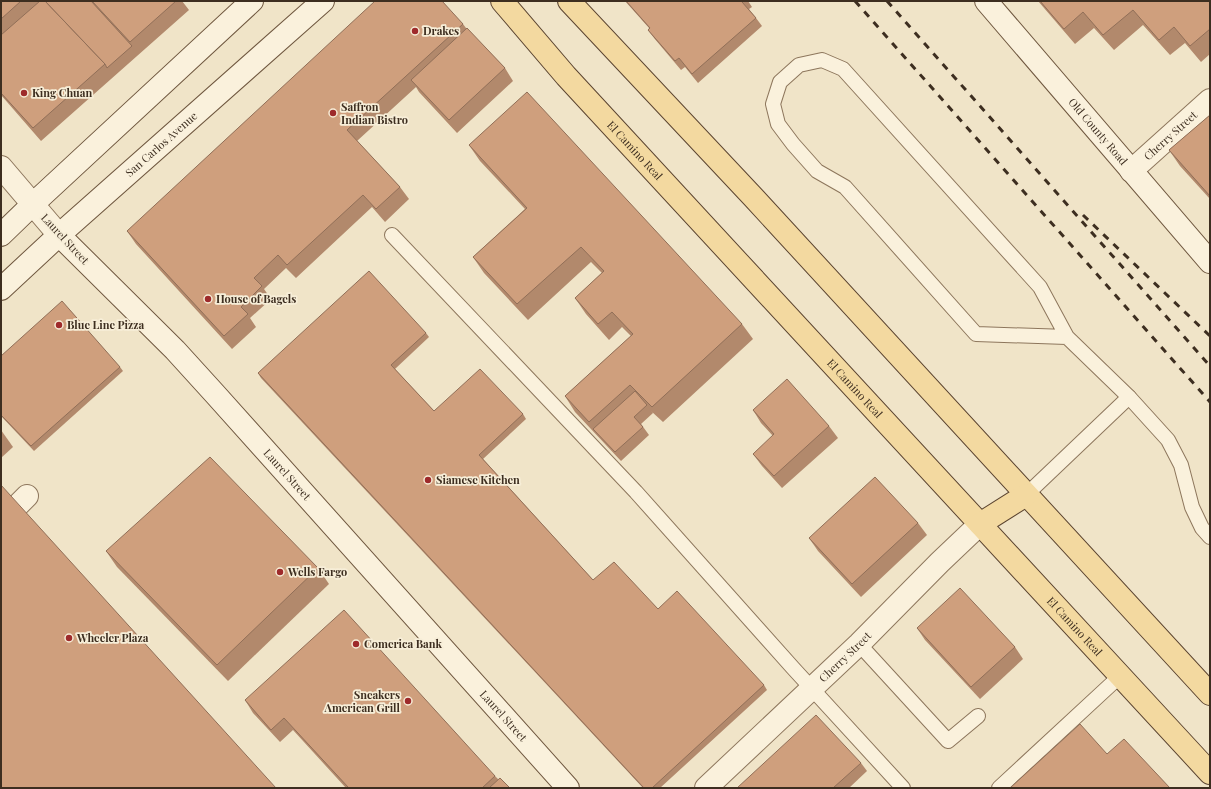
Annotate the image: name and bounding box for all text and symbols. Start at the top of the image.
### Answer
place label: Drakes [423,23,459,38]
marker: Drakes [410,26,420,36]
place label: King Chuan [32,85,92,100]
marker: King Chuan [19,88,29,98]
street label: Old County Road [1065,95,1132,168]
place label: Saffron Indian Bistro [341,99,408,127]
street label: Cherry Street [1140,107,1200,163]
street label: San Carlos Avenue [122,108,200,180]
marker: Saffron Indian Bistro [328,108,338,118]
street label: El Camino Real [604,117,666,183]
street label: Laurel Street [38,210,93,267]
place label: House of Bagels [216,291,296,306]
marker: House of Bagels [203,294,213,304]
place label: Blue Line Pizza [67,317,144,332]
marker: Blue Line Pizza [54,320,64,330]
street label: El Camino Real [824,355,886,421]
street label: Laurel Street [261,445,315,503]
place label: Siamese Kitchen [436,472,520,487]
marker: Siamese Kitchen [423,475,433,485]
place label: Wells Fargo [287,564,347,579]
marker: Wells Fargo [275,567,285,577]
street label: El Camino Real [1044,593,1106,659]
street label: Cherry Street [815,628,874,685]
place label: Wheeler Plaza [76,630,149,645]
marker: Wheeler Plaza [64,633,74,643]
place label: Comerica Bank [364,636,443,651]
marker: Comerica Bank [351,639,361,649]
place label: Sneakers American Grill [324,687,401,715]
street label: Laurel Street [477,687,531,745]
marker: Sneakers American Grill [403,696,413,706]

